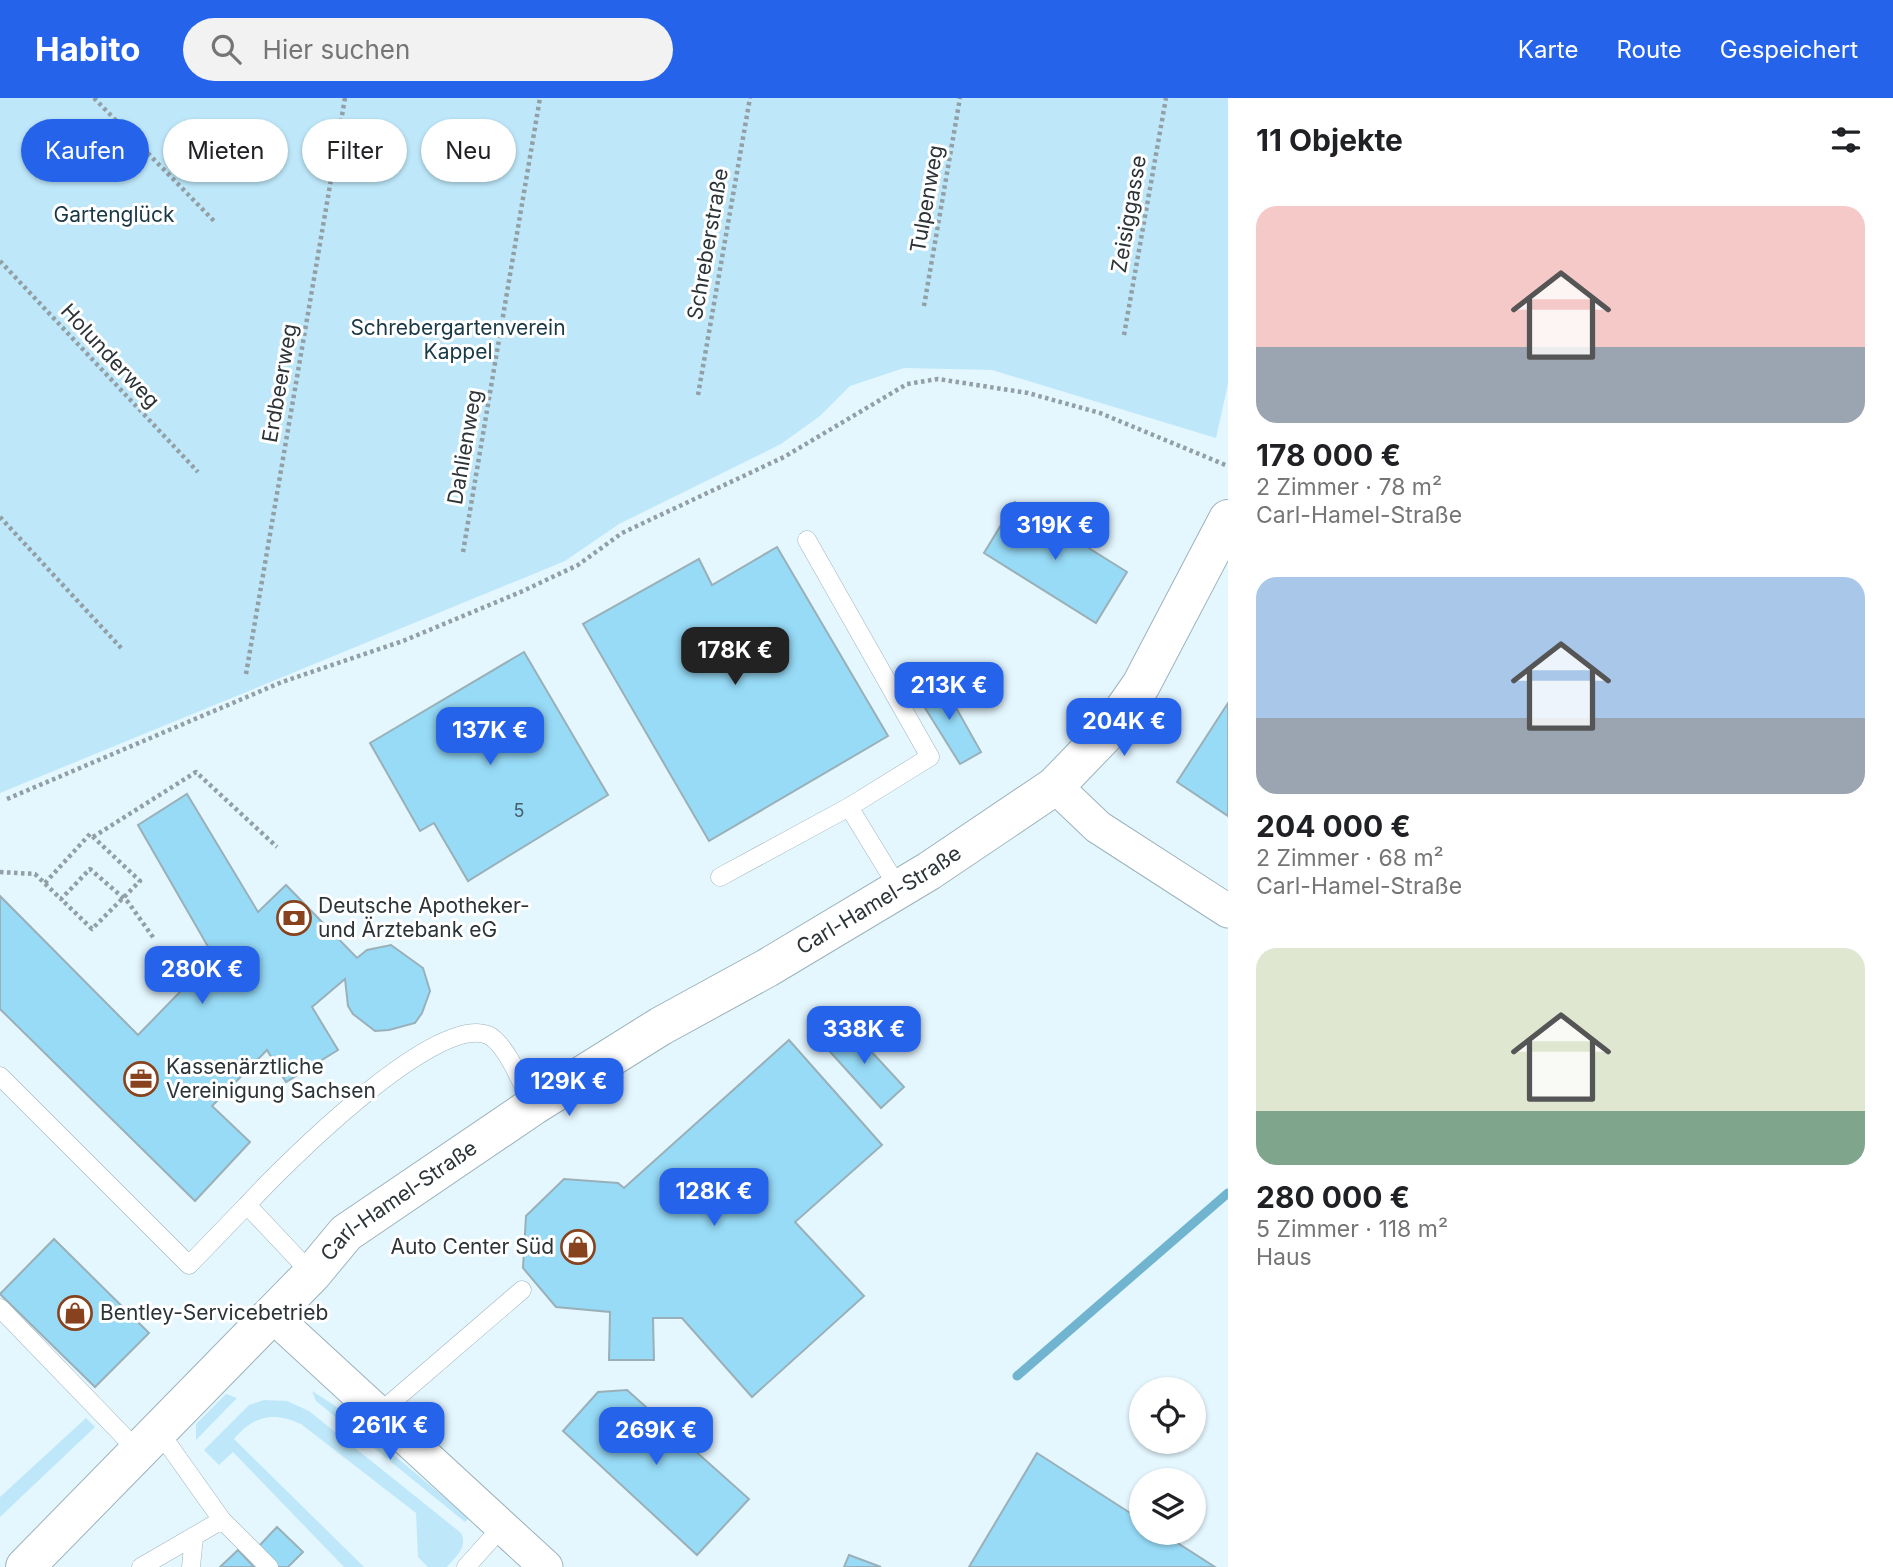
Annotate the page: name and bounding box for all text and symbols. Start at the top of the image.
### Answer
search box [183,18,673,81]
text: Habito [35,29,141,69]
icon: search [207,30,245,68]
text: Hier suchen [263,34,410,65]
text: Karte [1518,35,1578,64]
text: Route [1616,35,1682,64]
text: Gespeichert [1720,35,1858,64]
chip: Kaufen [21,119,149,182]
chip: Mieten [163,119,288,182]
chip: Filter [302,119,407,182]
chip: Neu [421,119,516,182]
icon: filters [1827,121,1865,159]
text: 11 Objekte [1256,122,1403,158]
street label: Tulpenweg [905,143,948,255]
street label: Zeisiggasse [1106,153,1151,275]
street label: Schreberstraße [682,166,733,322]
park label: Gartenglück [54,202,175,227]
icon: home [1498,252,1624,378]
street label: Holunderweg [56,298,165,413]
park label: Schrebergartenverein Kappel [350,315,566,364]
street label: Erdbeerweg [257,321,302,444]
street label: Dahlienweg [442,388,487,506]
text: 178 000 € [1256,437,1401,473]
text: 2 Zimmer · 78 m² [1256,473,1442,501]
text: Carl-Hamel-Straße [1256,501,1462,529]
pin: 319K € [998,503,1112,562]
text: 319K € [1016,511,1094,539]
icon: home [1498,623,1624,749]
pin: 178K € [678,628,792,687]
text: 178K € [697,636,773,664]
pin: 213K € [892,662,1006,722]
text: 213K € [911,671,988,699]
pin: 204K € [1067,698,1181,758]
text: 204K € [1082,707,1166,735]
pin: 137K € [433,708,547,767]
text: 137K € [452,716,528,744]
house number: 5 [514,800,524,821]
text: 204 000 € [1256,808,1411,844]
street label: Carl-Hamel-Straße [792,840,966,959]
text: 2 Zimmer · 68 m² [1256,844,1444,872]
text: Carl-Hamel-Straße [1256,872,1462,900]
place label: Deutsche Apotheker- und Ärztebank eG [318,893,530,942]
bank icon: Deutsche Apotheker- und Ärztebank eG [275,899,313,937]
pin: 280K € [145,946,259,1006]
text: 280K € [161,955,243,983]
icon: home [1498,994,1624,1120]
pin: 338K € [807,1006,921,1066]
text: 338K € [823,1015,905,1043]
place label: Kassenärztliche Vereinigung Sachsen [166,1054,376,1103]
pin: 129K € [512,1058,626,1118]
office icon: Kassenärztliche Vereinigung Sachsen [122,1060,160,1098]
text: 129K € [530,1067,608,1095]
street label: Carl-Hamel-Straße [315,1135,482,1266]
pin: 128K € [657,1168,771,1228]
text: 128K € [675,1177,753,1205]
text: 280 000 € [1256,1179,1410,1215]
text: 5 Zimmer · 118 m² [1256,1215,1448,1243]
shop icon: Auto Center Süd [559,1228,597,1266]
place label: Auto Center Süd [390,1234,554,1259]
text: Haus [1256,1243,1312,1271]
shop icon: Bentley-Servicebetrieb [56,1294,94,1332]
place label: Bentley-Servicebetrieb [100,1300,328,1325]
map controls [1129,1377,1206,1545]
button: locate [1129,1377,1206,1454]
pin: 261K € [333,1402,447,1462]
pin: 269K € [599,1408,713,1467]
text: 261K € [351,1411,429,1439]
text: 269K € [615,1416,697,1444]
button: layers [1129,1468,1206,1545]

